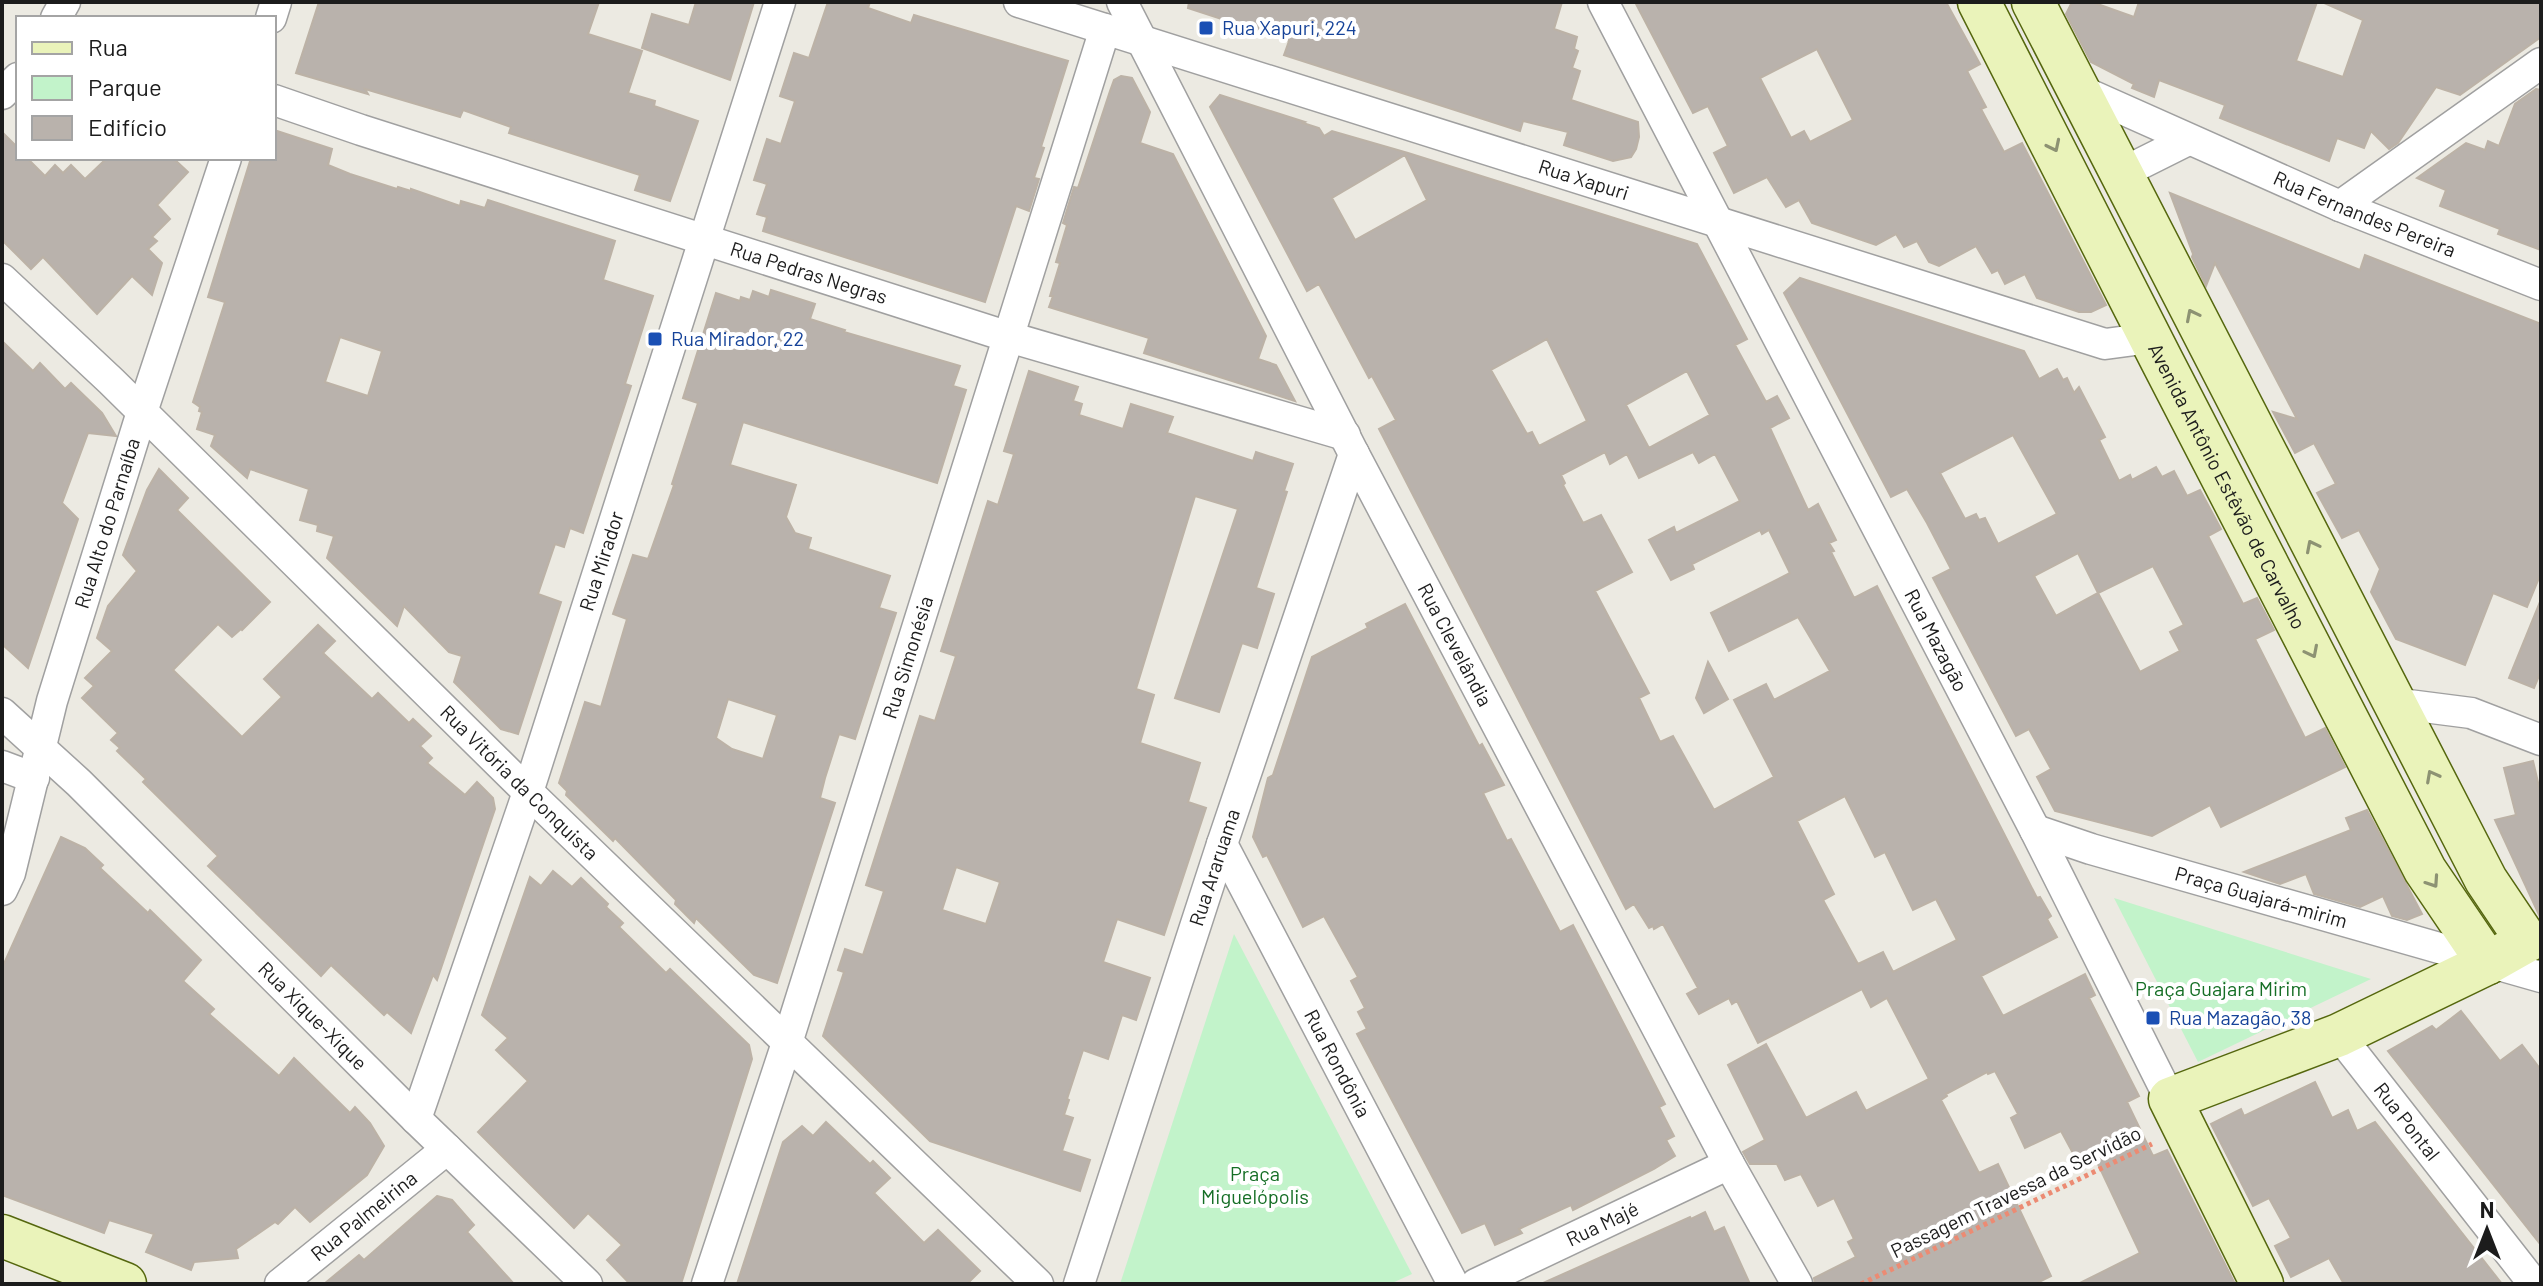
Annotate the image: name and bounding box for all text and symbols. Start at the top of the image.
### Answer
place label: Rua Xapuri, 224 [1222,15,1357,39]
legend [16,16,276,160]
marker: Rua Xapuri, 224 [1197,19,1215,37]
text: Rua [88,32,128,61]
text: Parque [88,72,162,101]
text: Edifício [88,112,167,141]
one-way arrow [2044,137,2060,152]
street label: Rua Xapuri [1536,153,1632,204]
street label: Rua Fernandes Pereira [2270,165,2460,261]
street label: Rua Pedras Negras [728,236,890,308]
one-way arrow [2187,309,2202,323]
place label: Rua Mirador, 22 [671,326,804,350]
marker: Rua Mirador, 22 [646,330,664,348]
street label: Avenida Antônio Estêvão de Carvalho [2144,339,2311,633]
street label: Rua Alto do Parnaíba [69,435,144,611]
street label: Rua Mirador [574,508,628,614]
one-way arrow [2306,539,2321,554]
street label: Rua Clevelândia [1413,579,1498,710]
street label: Rua Mazagão [1900,584,1974,695]
street label: Rua Simonésia [876,593,937,722]
one-way arrow [2302,643,2318,658]
street label: Rua Vitória da Conquista [436,700,604,864]
one-way arrow [2426,770,2441,785]
street label: Rua Araruama [1183,805,1244,929]
street label: Praça Guajará-mirim [2172,861,2350,932]
one-way arrow [2423,873,2438,887]
street label: Rua Xique-Xique [254,956,373,1075]
park label: Praça Guajara Mirim [2135,976,2307,1000]
street label: Rua Rondônia [1300,1005,1376,1121]
place label: Rua Mazagão, 38 [2169,1005,2311,1029]
marker: Rua Mazagão, 38 [2144,1009,2162,1027]
street label: Rua Pontal [2370,1077,2446,1165]
street label: Passagem Travessa da Servidão [1887,1120,2145,1262]
park label: Praça Miguelópolis [1201,1161,1309,1208]
street label: Rua Palmeirina [305,1165,421,1265]
north arrow [2447,1190,2527,1270]
street label: Rua Majé [1562,1196,1642,1251]
text: N [2480,1196,2494,1222]

